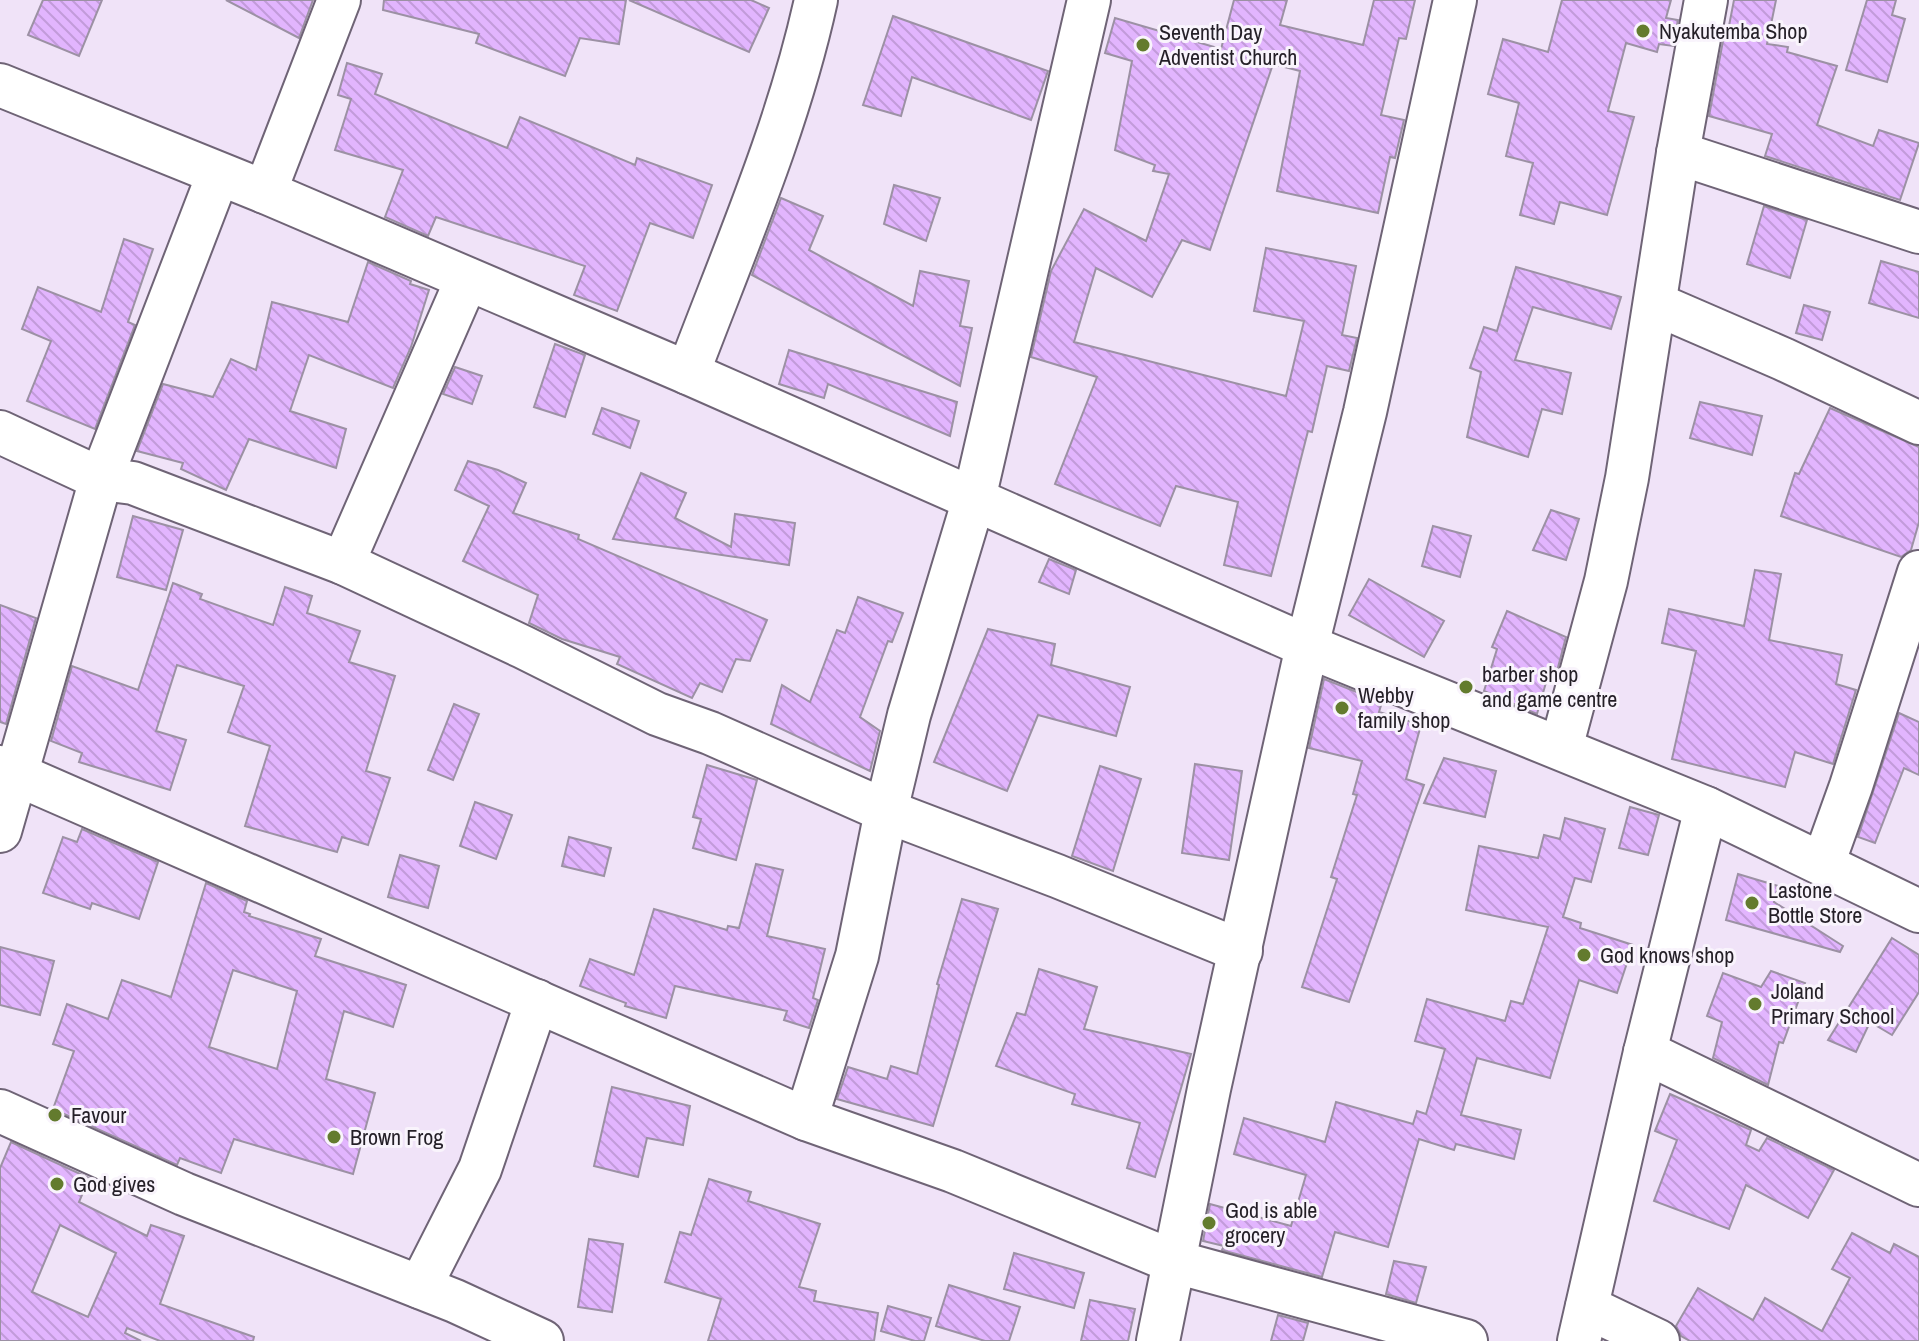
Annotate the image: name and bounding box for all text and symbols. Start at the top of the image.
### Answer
place label: Nyakutemba Shop [1659,16,1807,46]
place label: Seventh Day Adventist Church [1158,17,1297,72]
marker: Nyakutemba Shop [1634,22,1652,40]
marker: Seventh Day Adventist Church [1134,36,1152,54]
place label: barber shop and game centre [1482,659,1617,714]
marker: barber shop and game centre [1457,678,1475,696]
place label: Webby family shop [1358,680,1450,735]
marker: Webby family shop [1333,699,1351,717]
place label: Lastone Bottle Store [1768,875,1862,930]
marker: Lastone Bottle Store [1743,894,1761,912]
place label: God knows shop [1600,940,1734,970]
marker: God knows shop [1575,946,1593,964]
place label: Joland Primary School [1771,976,1894,1031]
marker: Joland Primary School [1746,995,1764,1013]
place label: Favour [71,1100,126,1130]
marker: Favour [46,1106,64,1124]
place label: Brown Frog [350,1122,443,1152]
marker: Brown Frog [325,1128,343,1146]
place label: God gives [73,1169,155,1199]
marker: God gives [48,1175,66,1193]
place label: God is able grocery [1225,1195,1317,1250]
marker: God is able grocery [1200,1214,1218,1232]

